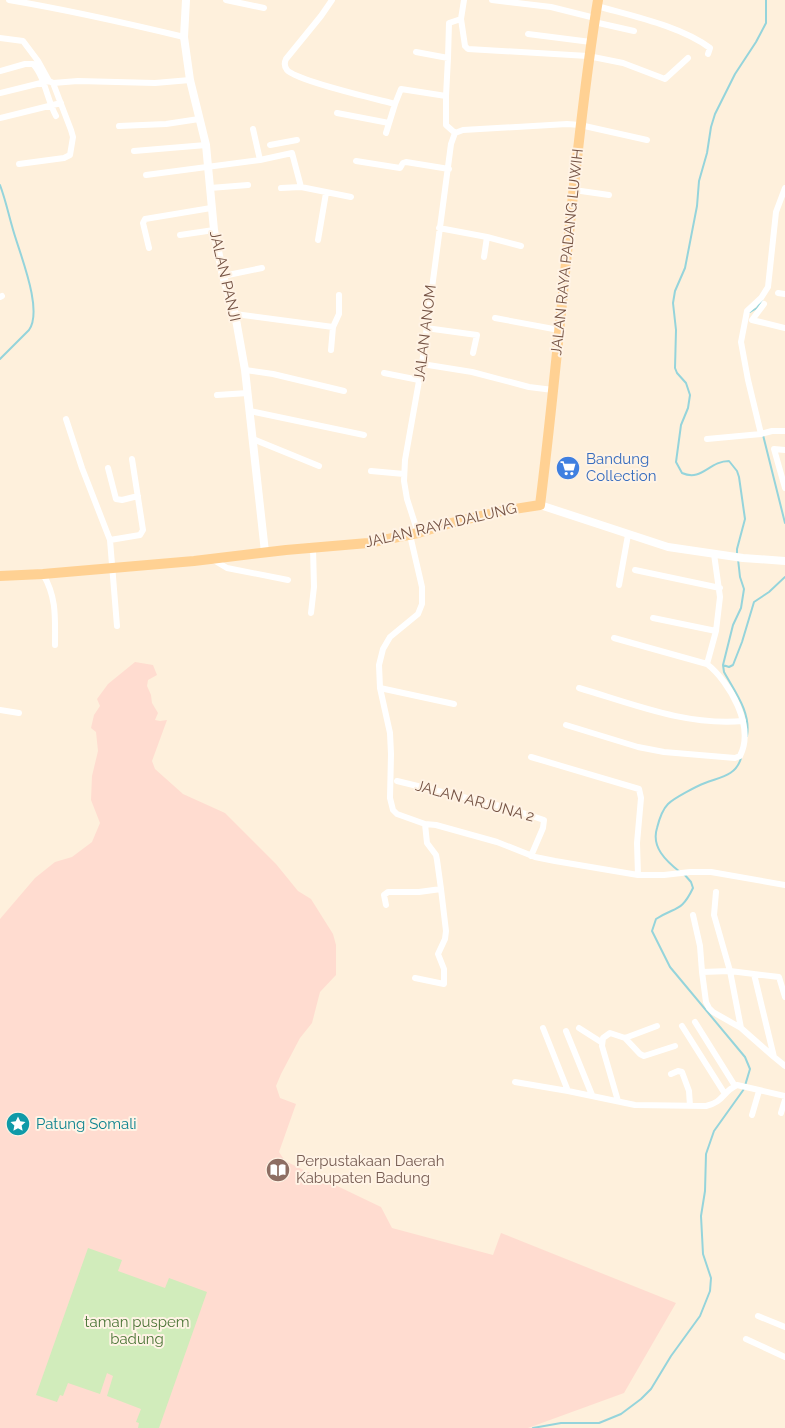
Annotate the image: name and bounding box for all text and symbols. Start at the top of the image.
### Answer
street label: JALAN RAYA PADANG LUWIH [547,148,587,356]
street label: JALAN PANJI [206,229,244,323]
street label: JALAN ANOM [410,284,440,382]
place label: Bandung Collection [586,450,656,485]
supermarket icon: Bandung Collection [555,455,581,481]
street label: JALAN RAYA DALUNG [364,499,518,551]
street label: JALAN ARJUNA 2 [414,776,537,826]
place icon: Patung Somali [5,1111,31,1137]
place label: Patung Somali [36,1115,136,1133]
place label: Perpustakaan Daerah Kabupaten Badung [296,1152,445,1187]
library icon: Perpustakaan Daerah Kabupaten Badung [265,1157,291,1183]
park label: taman puspem badung [85,1313,190,1348]

